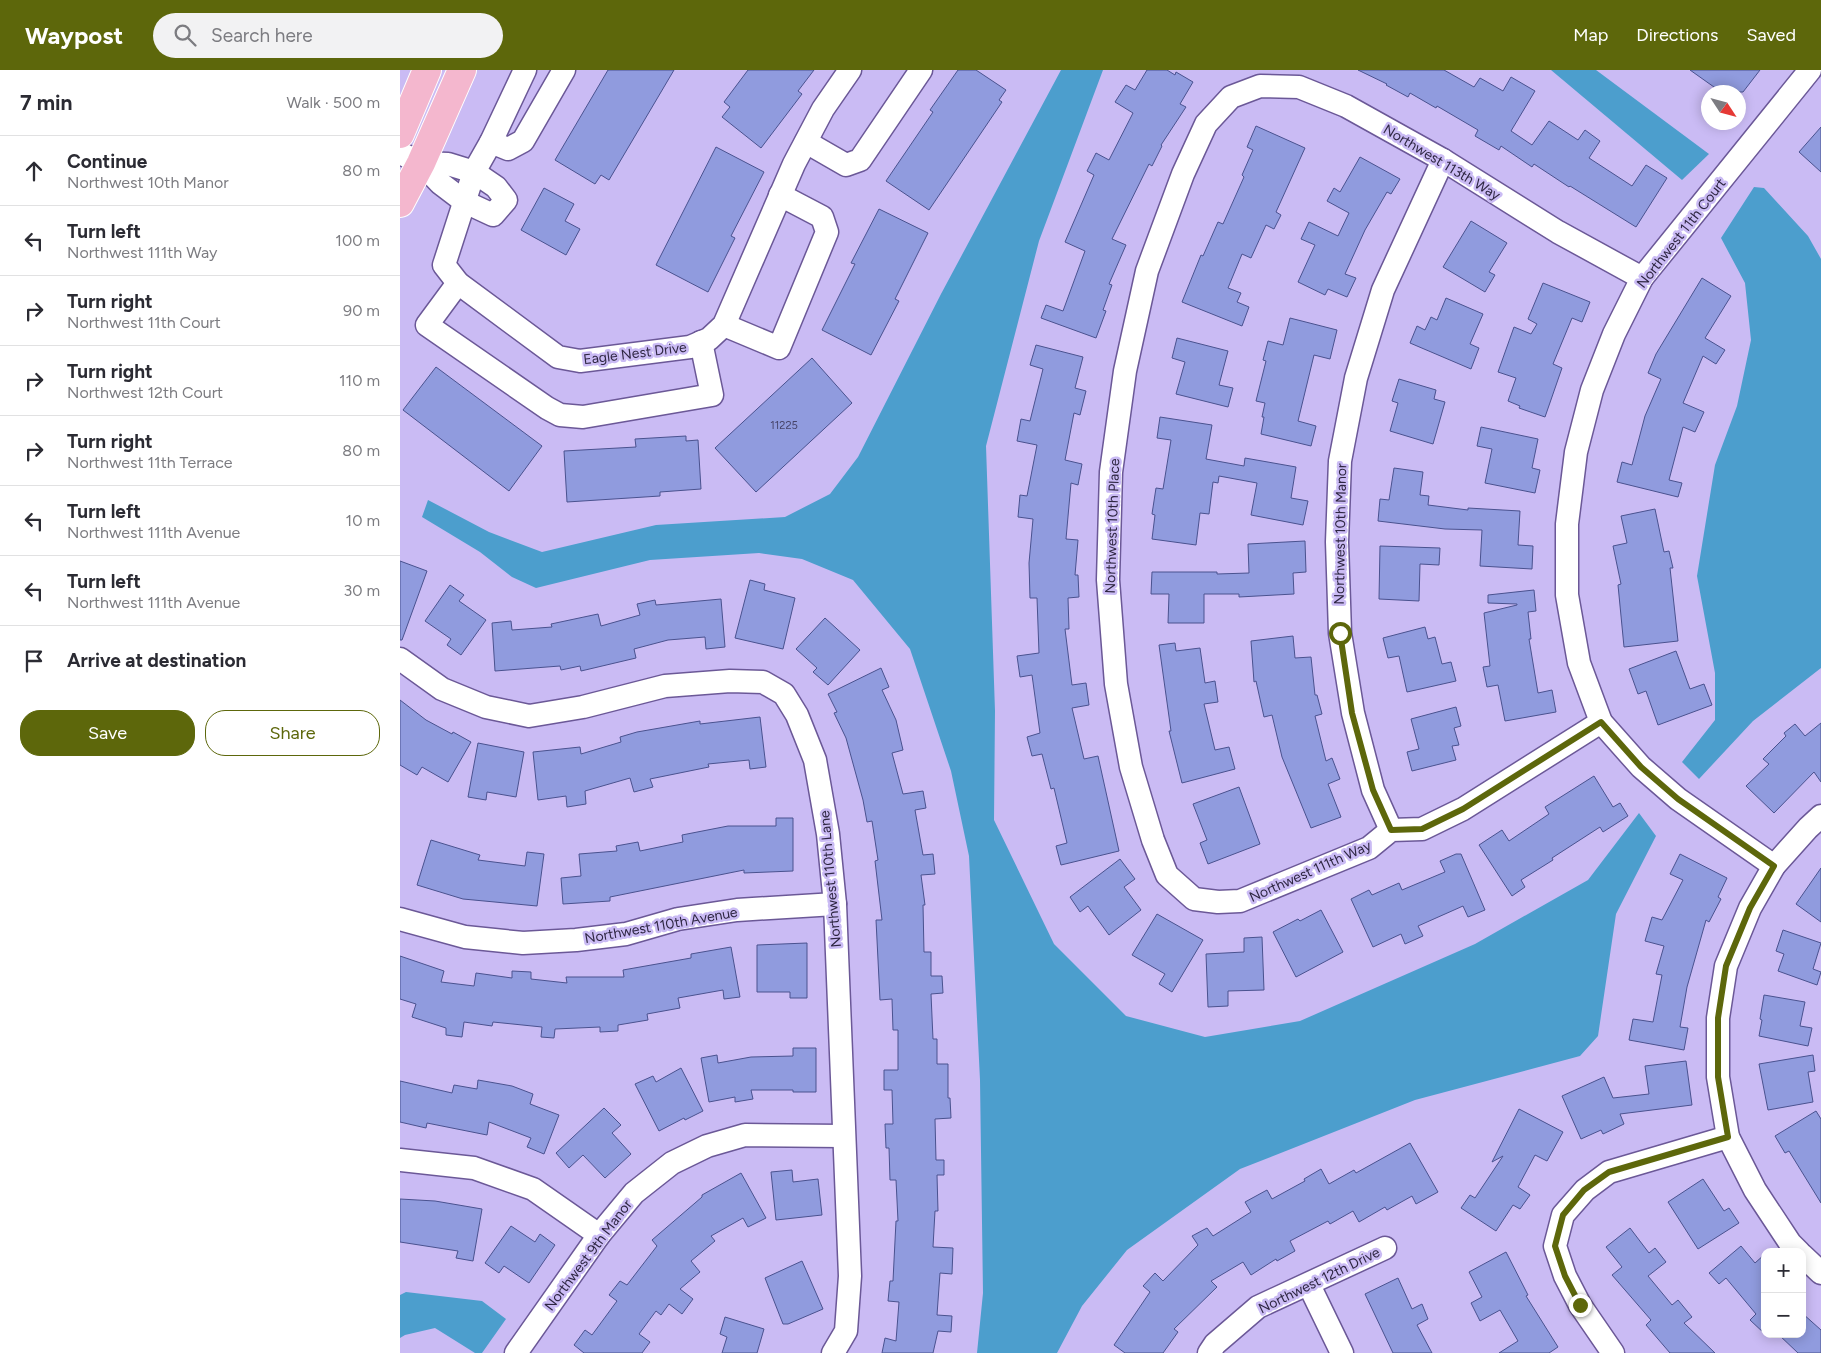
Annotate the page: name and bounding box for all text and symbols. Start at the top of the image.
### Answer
search box [153,13,503,58]
text: Waypost [25,21,123,50]
icon: search [171,21,199,49]
text: Search here [211,24,313,47]
text: Map [1573,24,1608,46]
text: Directions [1636,24,1718,46]
text: Saved [1746,24,1796,46]
north arrow [1701,85,1746,130]
text: 7 min [20,90,72,115]
text: Walk · 500 m [287,93,380,112]
street label: Northwest 113th Way [1380,121,1504,204]
text: Continue [67,150,147,173]
icon: ahead [20,157,48,185]
text: 80 m [342,161,380,180]
text: Northwest 10th Manor [67,173,229,192]
street label: Northwest 11th Court [1633,175,1730,292]
text: Turn left [67,220,141,243]
icon: left [20,227,48,255]
text: 100 m [335,231,380,250]
text: Northwest 111th Way [67,243,217,262]
text: Turn right [67,290,153,313]
icon: right [20,297,48,325]
text: 90 m [343,301,380,320]
text: Northwest 11th Court [67,313,221,332]
street label: Eagle Nest Drive [582,339,688,368]
text: Turn right [67,360,153,383]
icon: right [20,367,48,395]
text: 110 m [339,371,380,390]
text: Northwest 12th Court [67,383,223,402]
house number: 11225 [770,419,798,432]
text: Turn right [67,430,153,453]
icon: right [20,437,48,465]
text: 80 m [342,441,380,460]
text: Northwest 11th Terrace [67,453,233,472]
street label: Northwest 10th Place [1102,458,1123,594]
street label: Northwest 10th Manor [1331,463,1350,605]
text: Turn left [67,500,141,523]
icon: left [20,507,48,535]
text: 10 m [346,511,380,530]
text: Northwest 111th Avenue [67,523,240,542]
text: Turn left [67,570,141,593]
icon: left [20,577,48,605]
text: 30 m [343,581,380,600]
text: Northwest 111th Avenue [67,593,240,612]
route start [1329,622,1352,645]
icon: arrive [20,647,48,675]
text: Arrive at destination [67,649,246,672]
button: Save [20,710,195,756]
button: Share [205,710,380,756]
street label: Northwest 110th Lane [816,809,845,948]
street label: Northwest 111th Way [1247,837,1374,906]
street label: Northwest 110th Avenue [583,904,739,947]
street label: Northwest 9th Manor [541,1196,636,1314]
street label: Northwest 12th Drive [1256,1244,1383,1317]
map controls [1761,1248,1806,1338]
button: + [1761,1248,1806,1293]
button: − [1761,1293,1806,1338]
route end [1569,1294,1592,1317]

